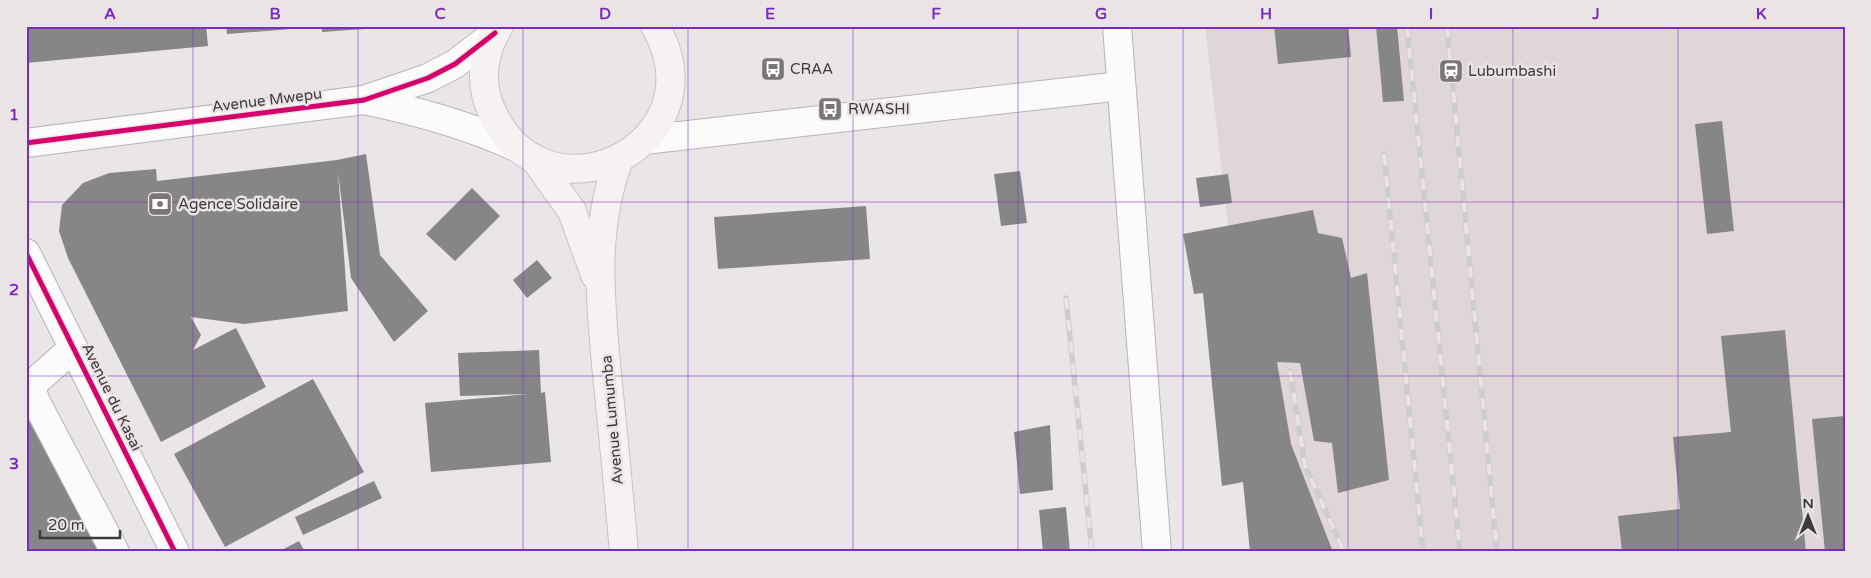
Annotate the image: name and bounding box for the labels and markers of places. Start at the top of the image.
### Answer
bus stop icon: CRAA [760,56,786,82]
station icon: Lubumbashi [1438,58,1464,84]
place label: CRAA [790,60,833,78]
place label: Lubumbashi [1468,62,1556,80]
bus stop icon: RWASHI [817,96,843,122]
place label: RWASHI [848,100,910,118]
bank icon: Agence Solidaire [147,191,173,217]
place label: Agence Solidaire [178,195,298,213]

